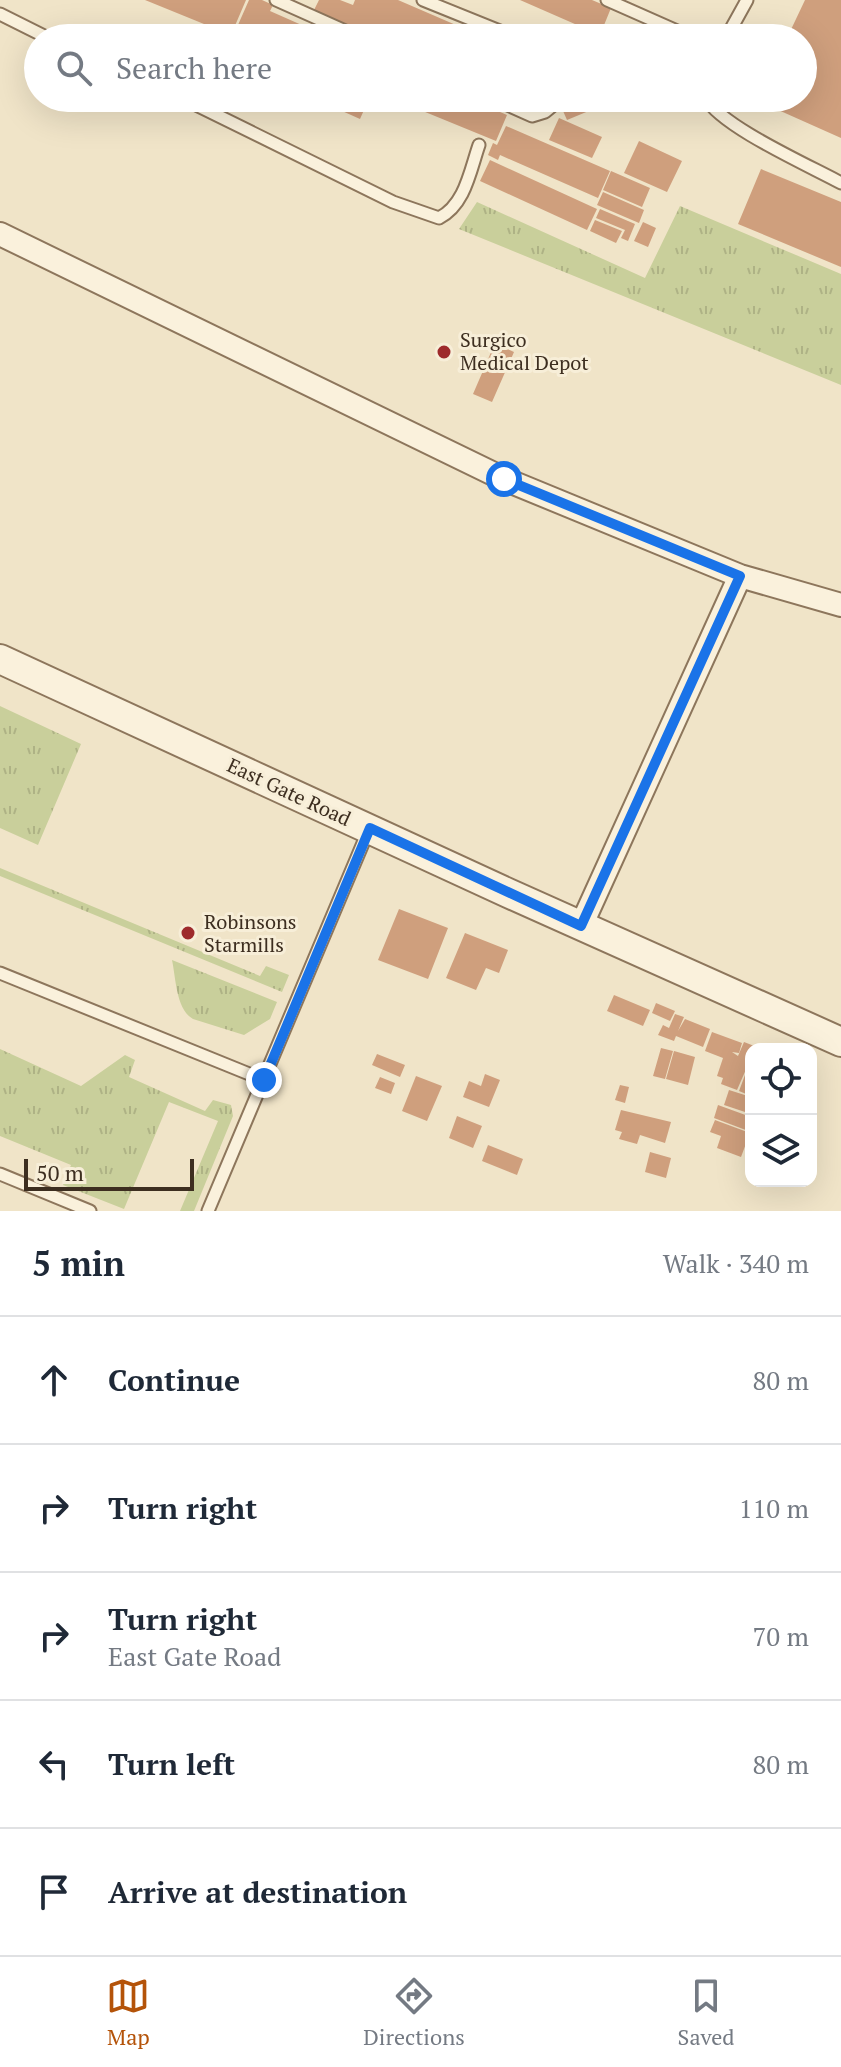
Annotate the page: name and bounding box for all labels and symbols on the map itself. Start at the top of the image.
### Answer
place label: Surgico Medical Depot [460,326,589,376]
marker: Surgico Medical Depot [435,343,453,361]
route start [486,461,522,497]
street label: East Gate Road [223,751,355,832]
place label: Robinsons Starmills [204,908,296,958]
marker: Robinsons Starmills [179,924,197,942]
route end [246,1062,282,1098]
scale bar [24,1155,194,1191]

